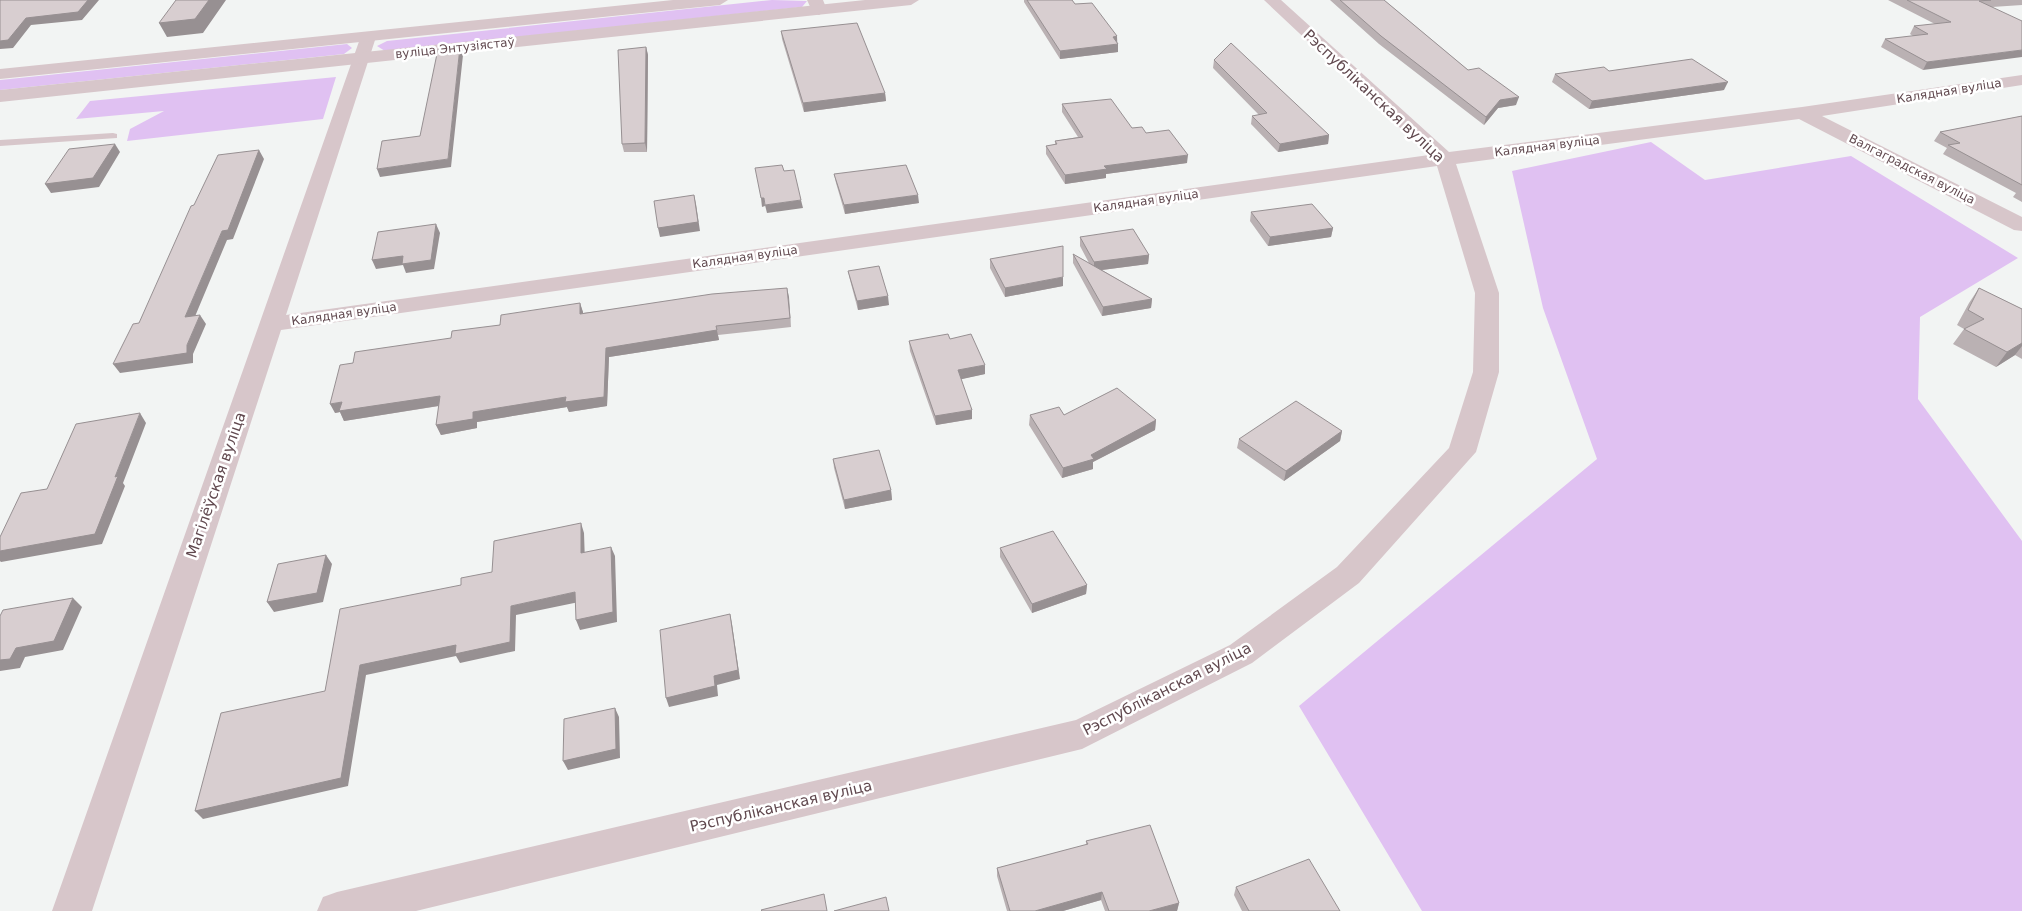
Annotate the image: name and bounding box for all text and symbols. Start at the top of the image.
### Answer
street label: Рэспубліканская вуліца [1300,26,1448,166]
street label: вуліца Энтузіястаў [395,35,515,61]
street label: Калядная вуліца [1896,76,2002,106]
street label: Валгаградская вуліца [1847,131,1977,207]
street label: Калядная вуліца [1494,133,1600,159]
street label: Калядная вуліца [1093,187,1199,215]
street label: Калядная вуліца [692,243,798,271]
street label: Калядная вуліца [291,300,397,328]
street label: Магілёўская вуліца [183,410,249,560]
street label: Рэспубліканская вуліца [1080,639,1254,739]
street label: Рэспубліканская вуліца [688,776,874,836]

